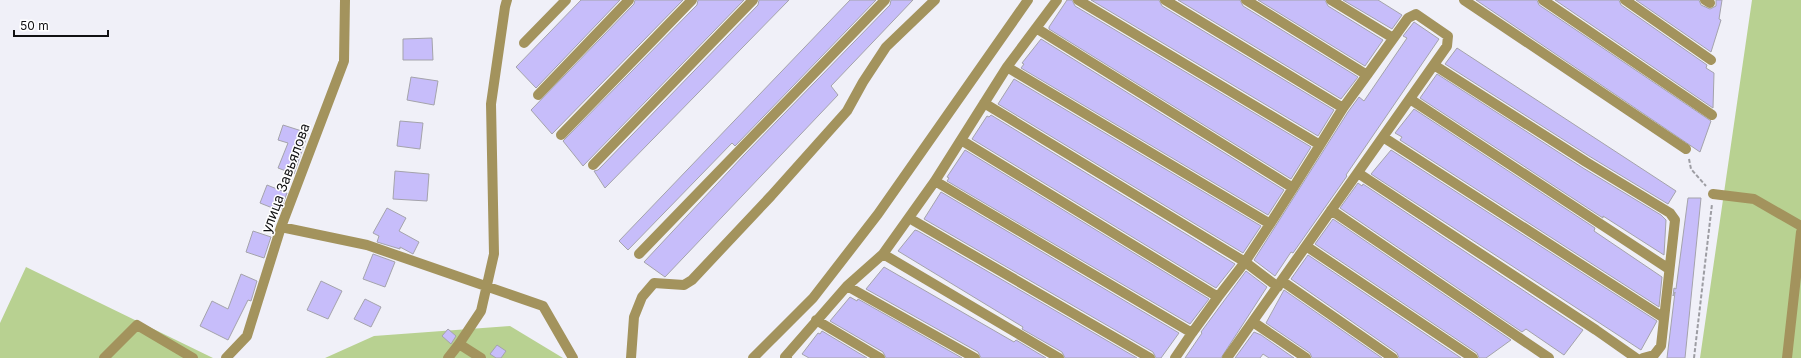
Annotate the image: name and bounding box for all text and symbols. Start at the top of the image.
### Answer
scale bar [14,12,108,38]
text: 50 m [20,18,49,33]
street label: улица Завьялова [257,121,313,235]

